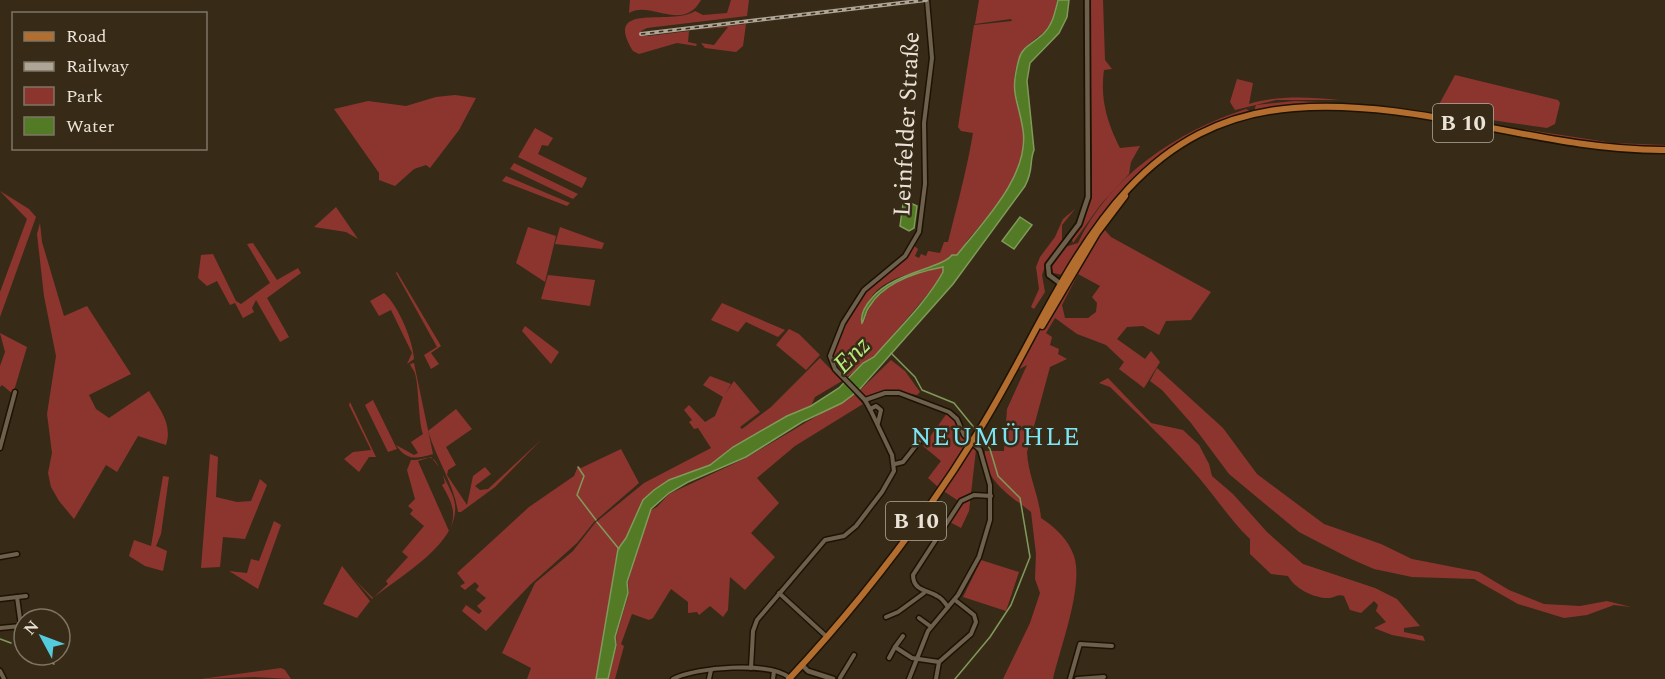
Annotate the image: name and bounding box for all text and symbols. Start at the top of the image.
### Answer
legend [12,12,207,150]
text: Road [66,23,107,50]
street label: Leinfelder Straße [884,31,930,217]
text: Railway [66,53,130,80]
text: Park [66,83,103,110]
road number: B 10 [1433,104,1493,142]
text: Water [66,113,114,140]
water label: Enz [824,327,880,383]
district label: NEUMÜHLE [911,417,1081,457]
road number: B 10 [886,502,946,540]
north arrow [12,607,72,667]
text: N [18,615,45,641]

